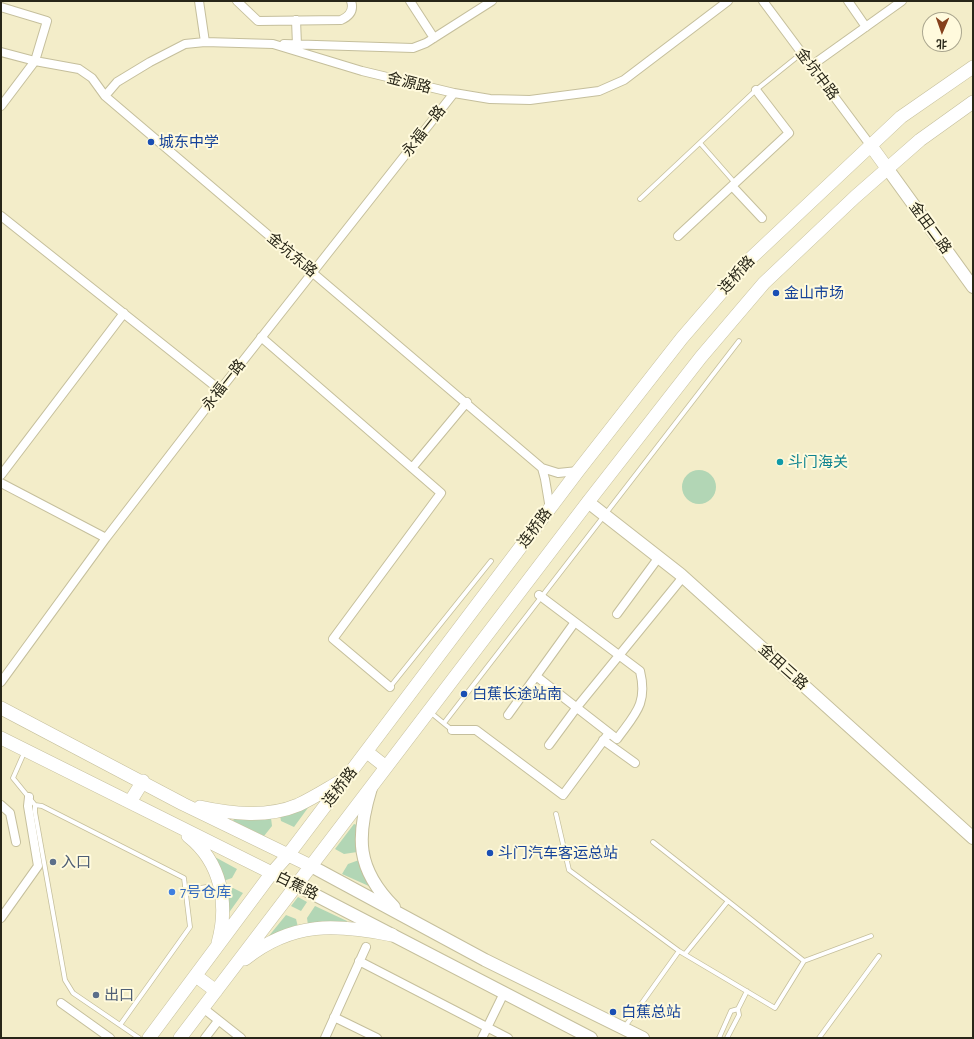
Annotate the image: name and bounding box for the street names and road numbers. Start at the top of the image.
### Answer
street label: 金坑中路 [792,45,842,103]
street label: 金源路 [385,69,433,97]
street label: 永福一路 [398,102,450,160]
street label: 金田二路 [905,198,955,258]
street label: 金坑东路 [263,229,321,281]
street label: 连桥路 [715,252,759,298]
street label: 永福一路 [198,356,250,414]
street label: 连桥路 [514,505,556,551]
street label: 金田三路 [755,640,811,694]
street label: 连桥路 [319,764,361,810]
street label: 白蕉路 [273,868,321,904]

